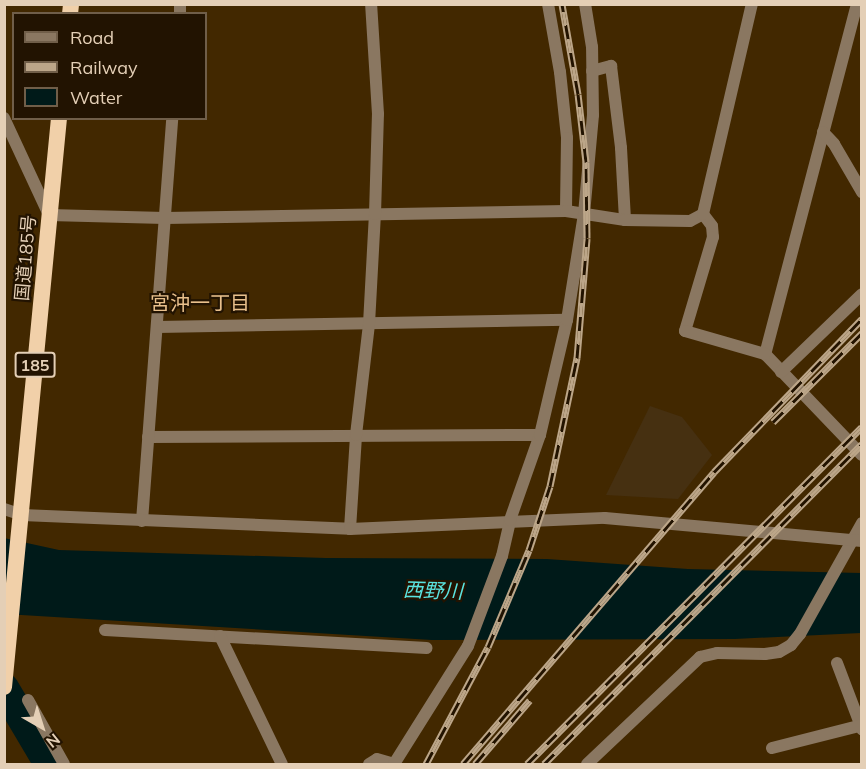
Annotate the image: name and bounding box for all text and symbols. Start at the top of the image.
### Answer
legend [12,12,207,120]
text: Road [70,26,114,49]
text: Railway [70,56,138,79]
text: Water [70,86,122,109]
street label: 国道185号 [11,214,41,302]
district label: 宮沖一丁目 [150,290,250,314]
road number: 185 [14,352,56,378]
water label: 西野川 [403,577,463,603]
north arrow [12,697,72,757]
text: N [42,729,64,753]

